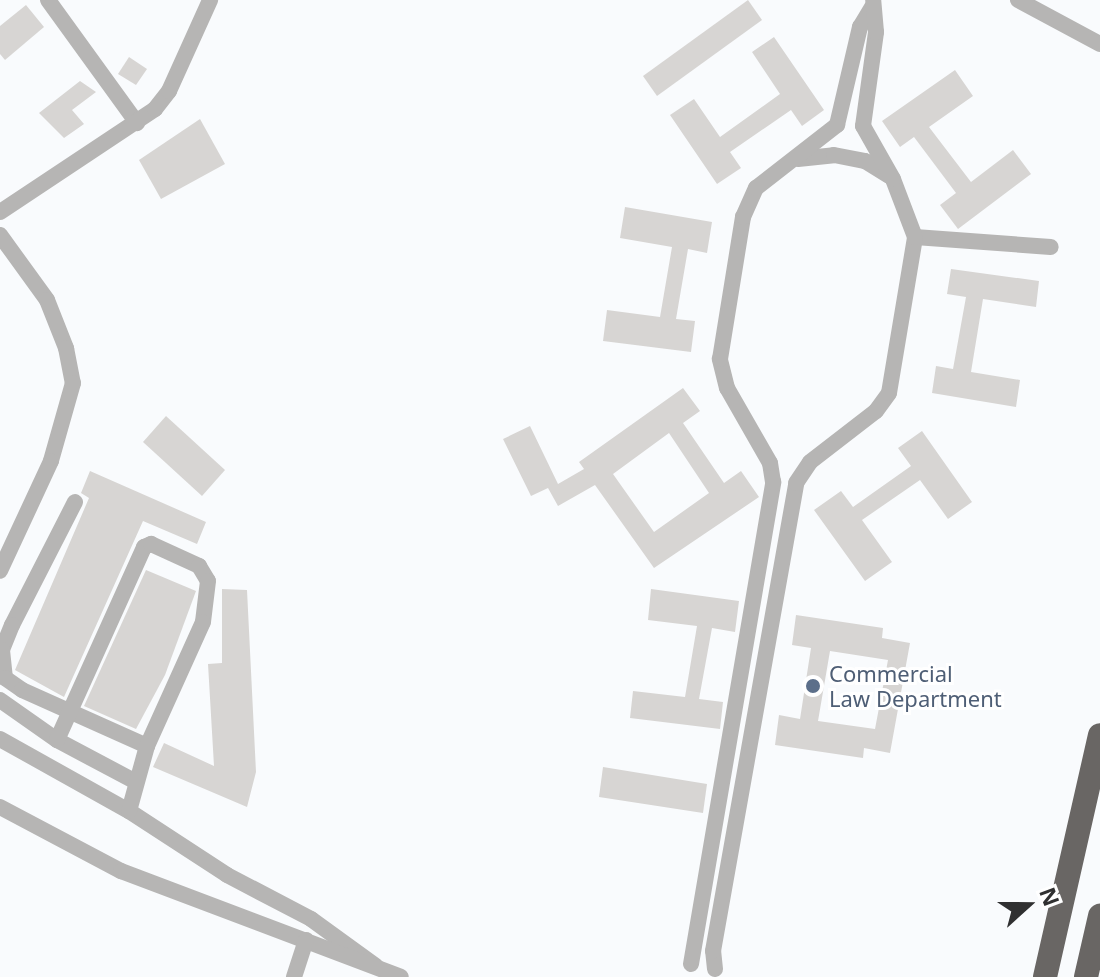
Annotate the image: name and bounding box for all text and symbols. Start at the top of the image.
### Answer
place label: Commercial Law Department [829,660,1002,712]
marker: Commercial Law Department [804,677,822,695]
north arrow [988,865,1068,945]
text: N [1033,883,1068,910]

